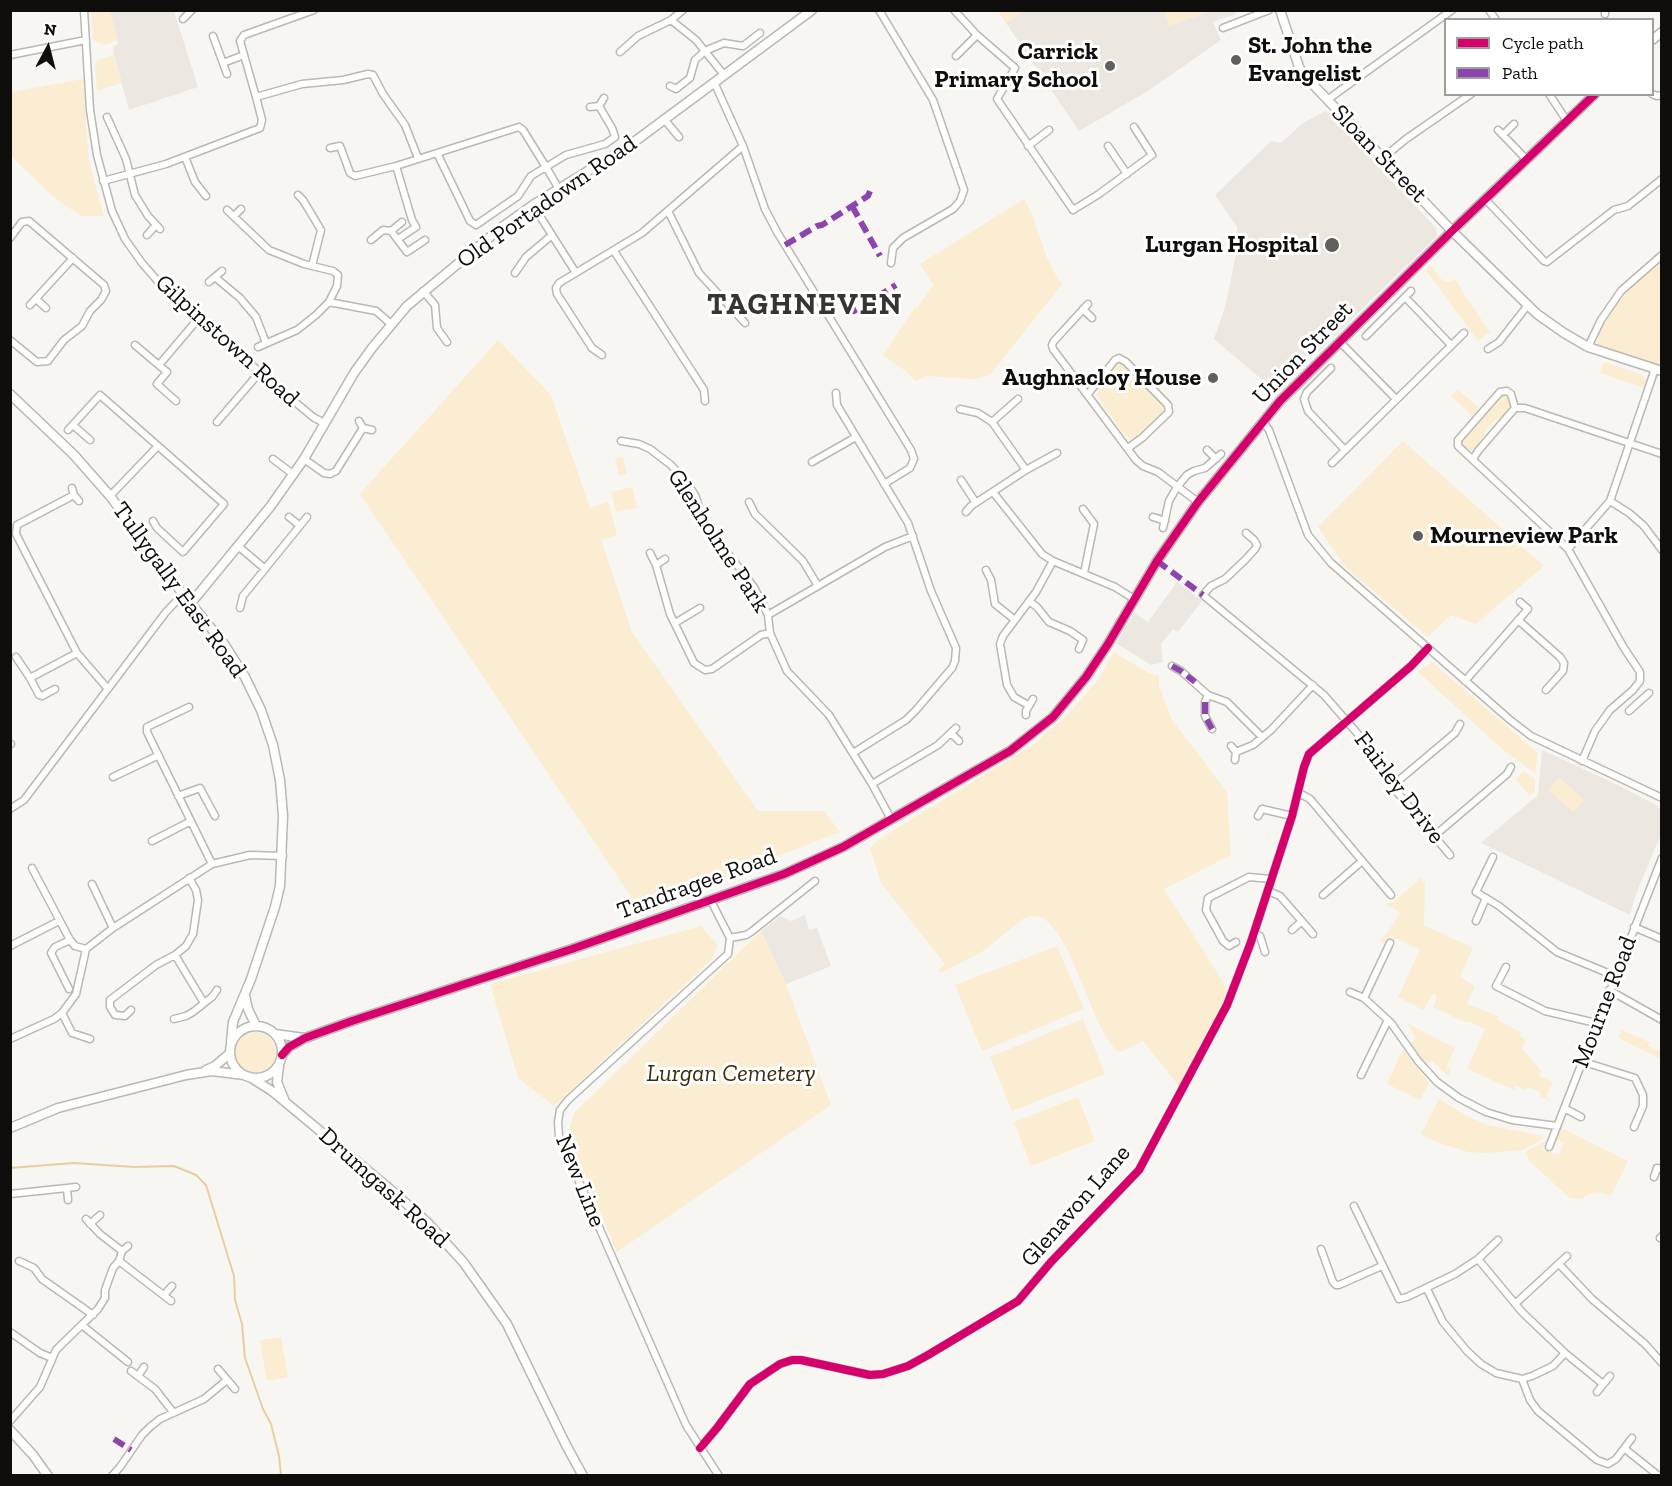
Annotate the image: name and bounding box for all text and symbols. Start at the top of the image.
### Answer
north arrow [18,18,78,78]
legend [1444,18,1654,96]
text: N [43,19,57,40]
place label: St. John the Evangelist [1248,32,1372,88]
text: Cycle path [1502,32,1584,54]
place label: Carrick Primary School [934,38,1098,94]
marker: St. John the Evangelist [1229,53,1243,67]
marker: Carrick Primary School [1103,59,1117,73]
text: Path [1502,62,1538,84]
street label: Sloan Street [1325,99,1433,209]
street label: Old Portadown Road [452,129,642,275]
place label: Lurgan Hospital [1145,231,1318,259]
marker: Lurgan Hospital [1323,236,1341,254]
street label: Gilpinstown Road [149,269,305,413]
district label: TAGHNEVEN [707,287,903,323]
street label: Union Street [1247,296,1359,410]
place label: Aughnacloy House [1002,364,1201,392]
marker: Aughnacloy House [1206,371,1220,385]
street label: Glenholme Park [661,464,775,618]
street label: Tullygally East Road [106,497,252,683]
place label: Mourneview Park [1430,522,1618,550]
marker: Mourneview Park [1411,529,1425,543]
street label: Fairley Drive [1348,726,1450,850]
street label: Tandragee Road [614,842,780,926]
street label: Mourne Road [1567,932,1643,1072]
park label: Lurgan Cemetery [647,1060,815,1088]
street label: Drumgask Road [313,1122,455,1254]
street label: New Line [548,1131,612,1231]
street label: Glenavon Lane [1015,1139,1137,1273]

